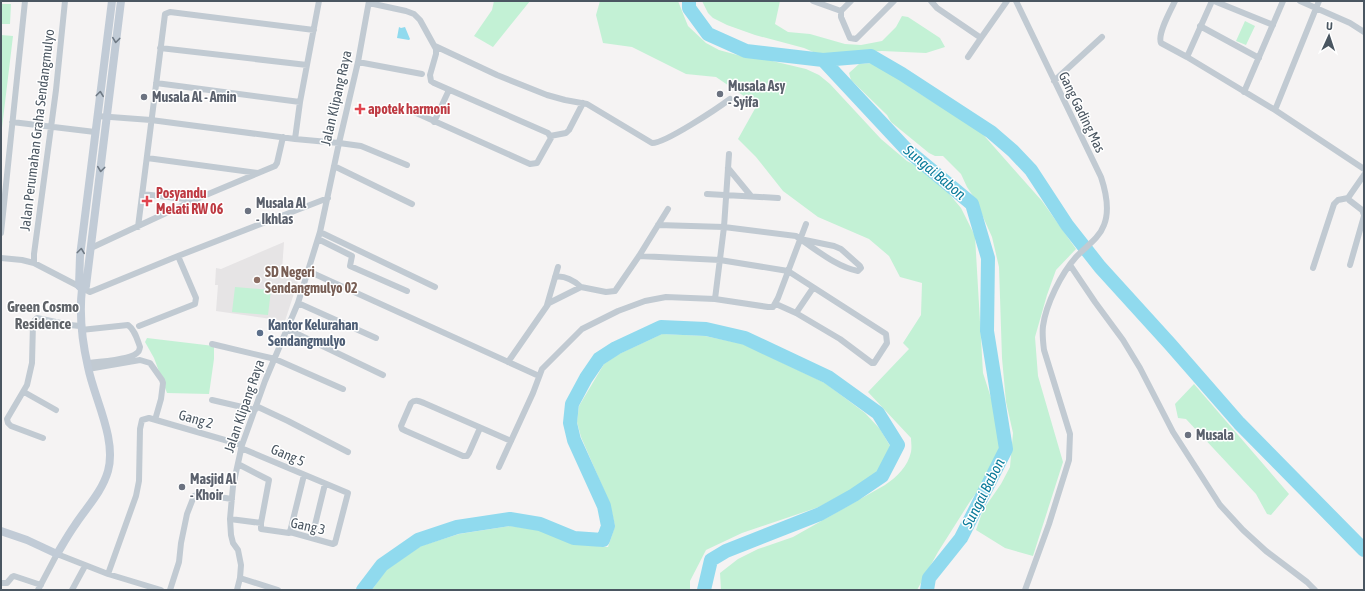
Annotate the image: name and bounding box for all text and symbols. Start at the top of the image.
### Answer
north arrow [1309,16,1349,56]
text: U [1326,20,1333,32]
street label: Jalan Perumahan Graha Sendangmulyo [17,28,57,232]
one-way arrow [112,37,121,43]
street label: Jalan Klipang Raya [317,49,355,147]
street label: Gang Gading Mas [1056,69,1109,155]
place label: Musala Asy - Syifa [728,78,786,110]
place label: Musala Al - Amin [152,89,237,105]
marker: Musala Asy - Syifa [715,89,725,99]
one-way arrow [95,91,104,97]
marker: Musala Al - Amin [139,92,149,102]
place label: apotek harmoni [368,101,450,117]
marker: apotek harmoni [355,104,365,114]
water label: Sungai Babon [900,141,969,203]
one-way arrow [96,166,105,172]
place label: Posyandu Melati RW 06 [156,185,224,217]
marker: Posyandu Melati RW 06 [141,195,153,207]
place label: Musala Al - Ikhlas [256,195,307,227]
marker: Musala Al - Ikhlas [243,206,253,216]
one-way arrow [76,247,85,254]
place label: SD Negeri Sendangmulyo 02 [265,264,358,296]
marker: SD Negeri Sendangmulyo 02 [252,275,262,285]
district label: Green Cosmo Residence [7,298,79,332]
place label: Kantor Kelurahan Sendangmulyo [268,317,358,349]
marker: Kantor Kelurahan Sendangmulyo [255,328,265,338]
street label: Jalan Klipang Raya [221,357,267,455]
street label: Gang 2 [177,406,215,432]
place label: Musala [1196,427,1234,443]
marker: Musala [1183,430,1193,440]
street label: Gang 5 [269,441,307,469]
water label: Sungai Babon [958,455,1008,531]
place label: Masjid Al - Khoir [190,471,237,503]
marker: Masjid Al - Khoir [177,482,187,492]
street label: Gang 3 [289,514,327,538]

